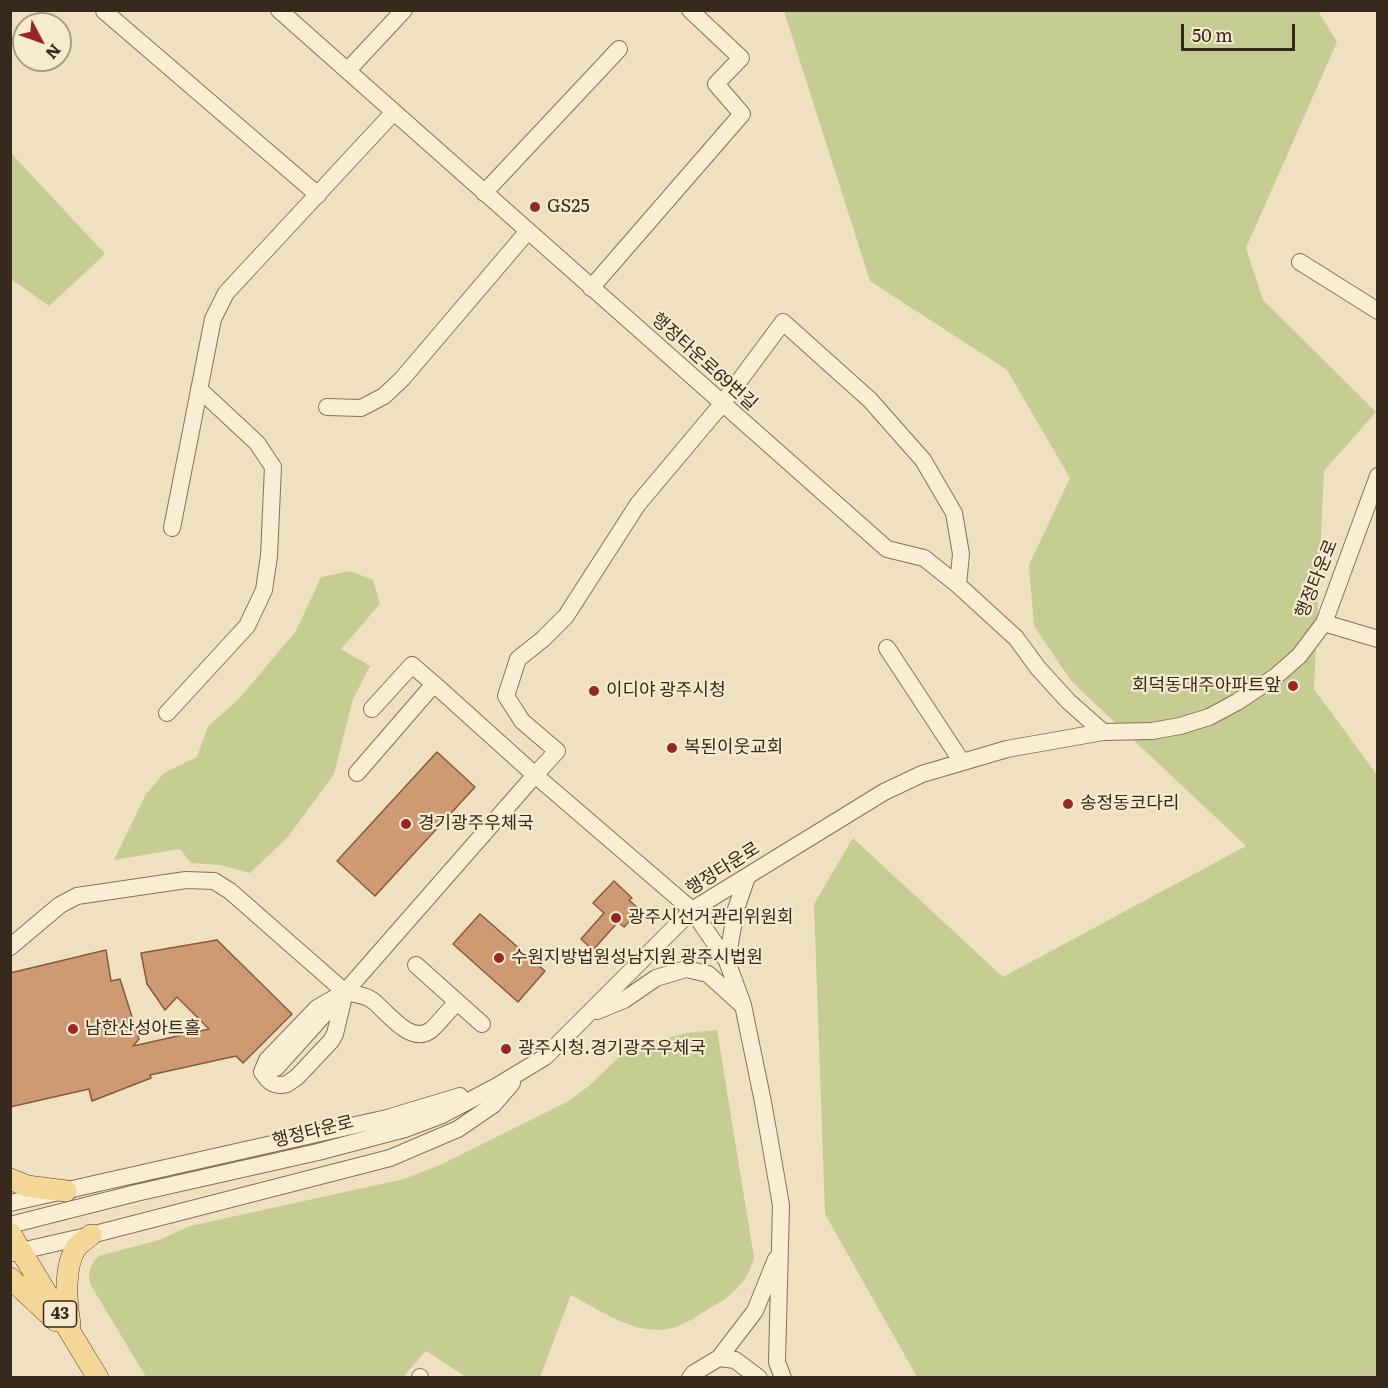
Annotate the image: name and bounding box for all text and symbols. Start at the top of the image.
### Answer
north arrow [12,12,72,72]
scale bar [1184,12,1298,50]
text: 50 m [1192,21,1233,48]
text: N [41,40,68,65]
place label: GS25 [547,196,590,218]
marker: GS25 [528,200,542,214]
street label: 행정타운로69번길 [647,309,761,415]
street label: 행정타운로 [1291,537,1343,621]
place label: 회덕동대주아파트앞 [1132,675,1281,697]
marker: 회덕동대주아파트앞 [1286,679,1300,693]
place label: 이디야 광주시청 [606,680,726,702]
marker: 이디야 광주시청 [587,684,601,698]
place label: 복된이웃교회 [684,737,783,759]
marker: 복된이웃교회 [665,741,679,755]
place label: 송정동코다리 [1080,793,1179,815]
marker: 송정동코다리 [1061,797,1075,811]
place label: 경기광주우체국 [418,813,534,835]
marker: 경기광주우체국 [399,817,413,831]
street label: 행정타운로 [682,838,764,900]
place label: 광주시선거관리위원회 [628,907,794,929]
marker: 광주시선거관리위원회 [609,911,623,925]
place label: 수원지방법원성남지원 광주시법원 [511,947,763,969]
marker: 수원지방법원성남지원 광주시법원 [492,951,506,965]
place label: 남한산성아트홀 [85,1018,201,1040]
marker: 남한산성아트홀 [66,1022,80,1036]
place label: 광주시청.경기광주우체국 [518,1038,706,1060]
marker: 광주시청.경기광주우체국 [499,1042,513,1056]
street label: 행정타운로 [270,1112,356,1152]
road number: 43 [44,1301,76,1327]

